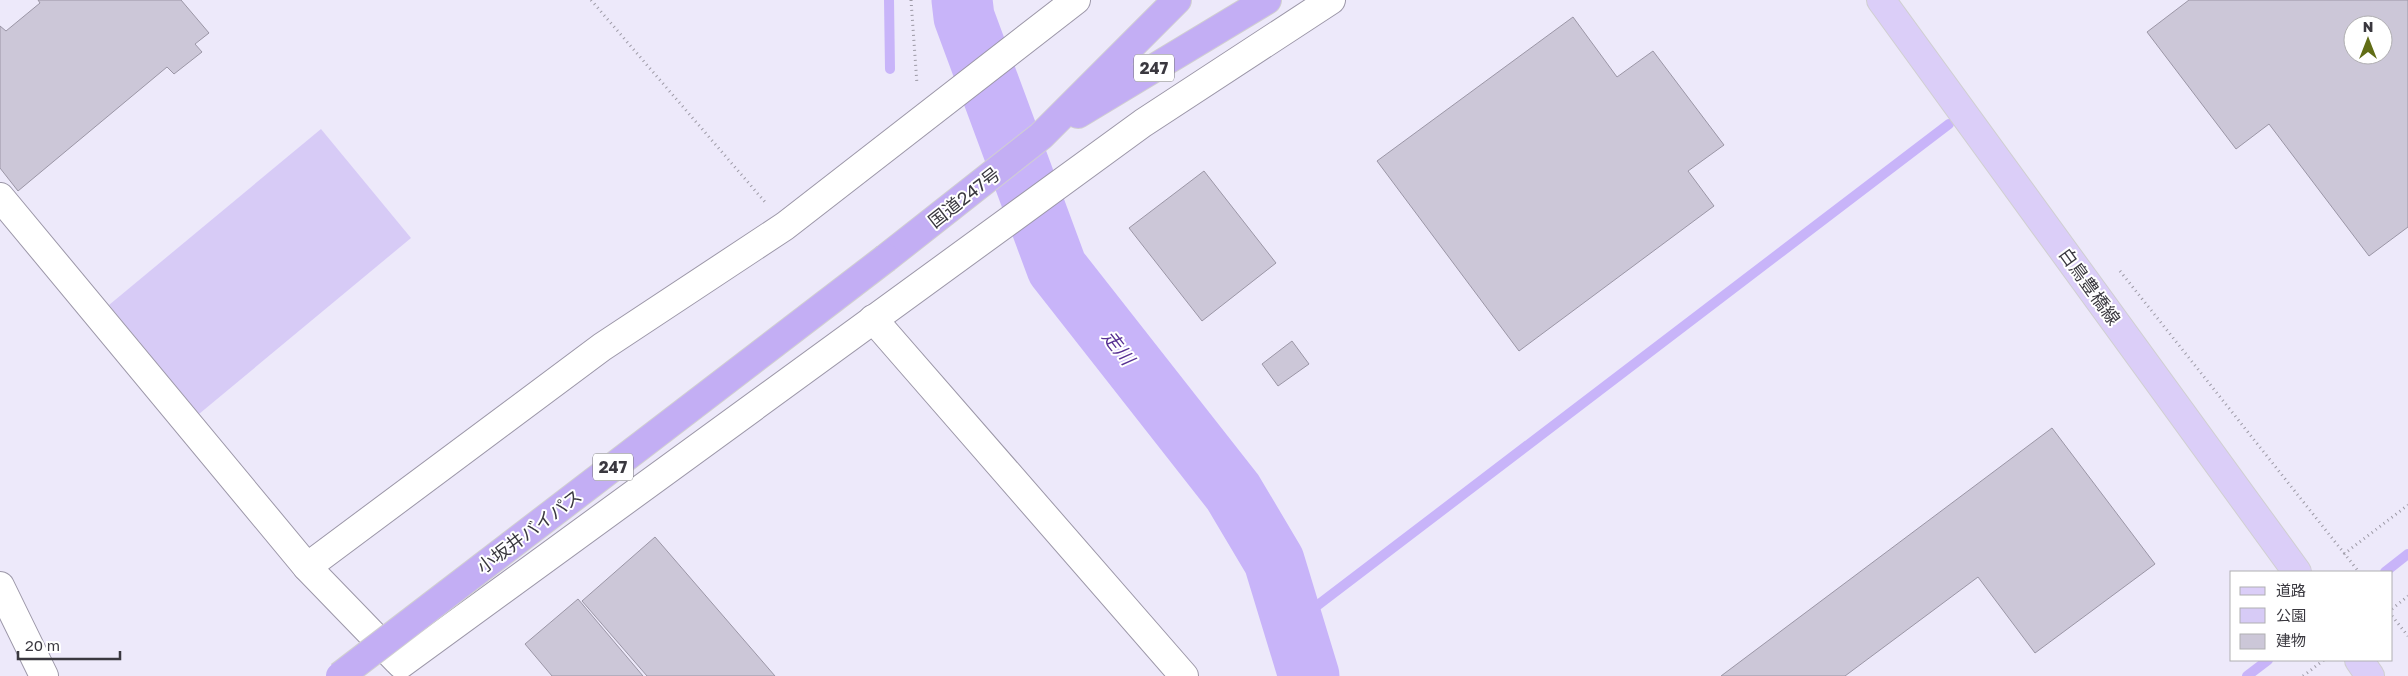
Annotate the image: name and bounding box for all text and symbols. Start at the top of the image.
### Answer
north arrow [2343,15,2393,65]
text: N [2363,18,2373,35]
road number: 247 [1134,54,1174,82]
street label: 国道247号 [924,162,1004,232]
street label: 白鳥豊橋線 [2055,243,2125,329]
water label: 走川 [1098,325,1141,371]
road number: 247 [593,454,633,481]
street label: 小坂井バイパス [472,484,586,578]
legend [2230,571,2393,661]
text: 道路 [2276,581,2306,599]
text: 公園 [2276,606,2306,624]
scale bar [18,628,120,660]
text: 建物 [2276,631,2306,649]
text: 20 m [25,636,60,654]

